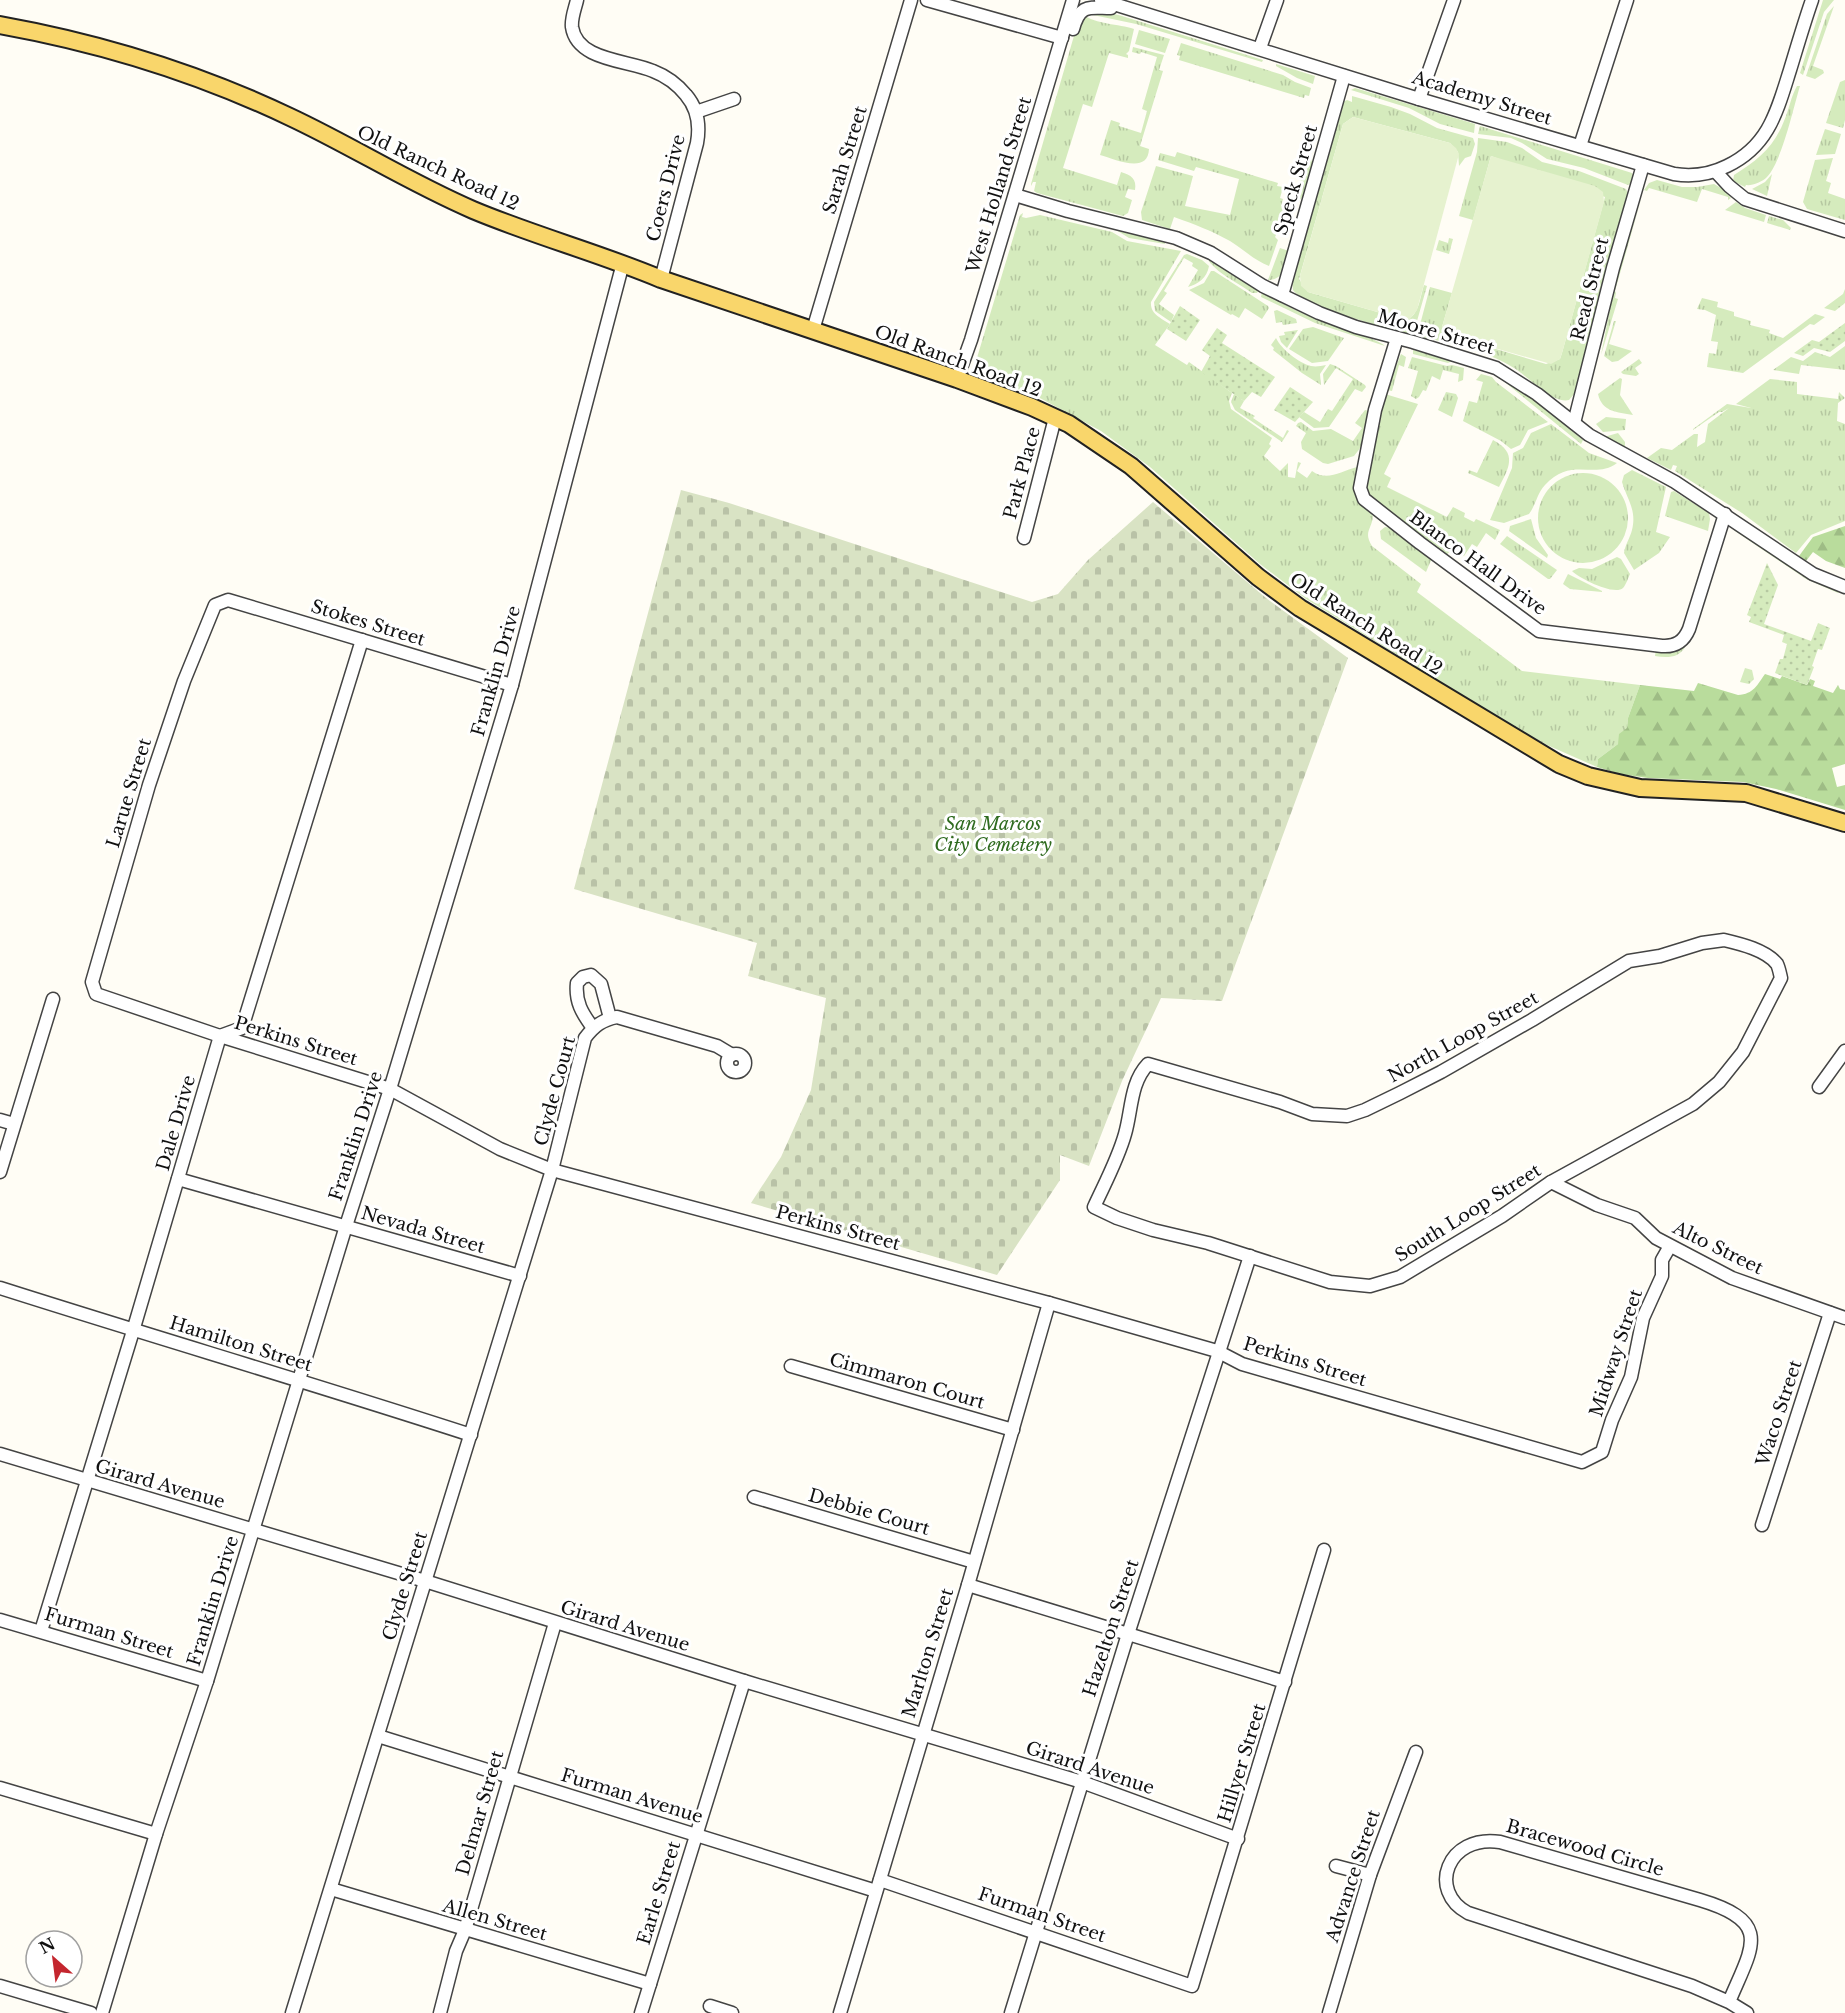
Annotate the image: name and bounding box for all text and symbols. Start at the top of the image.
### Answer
street label: Academy Street [1409,66,1555,130]
street label: West Holland Street [961,94,1036,277]
street label: Sarah Street [818,103,872,217]
street label: Old Ranch Road 12 [354,121,522,215]
street label: Speck Street [1270,122,1322,238]
street label: Coers Drive [642,132,690,244]
street label: Read Street [1567,235,1614,343]
street label: Moore Street [1375,305,1497,359]
street label: Old Ranch Road 12 [872,321,1044,401]
street label: Park Place [999,424,1045,522]
street label: Blanco Hall Drive [1405,506,1551,620]
street label: Old Ranch Road 12 [1286,568,1446,680]
street label: Stokes Street [308,595,428,651]
street label: Franklin Drive [467,603,525,739]
street label: Larue Street [102,735,156,850]
park label: San Marcos City Cemetery [934,813,1053,856]
street label: North Loop Street [1384,986,1542,1087]
street label: Perkins Street [232,1012,361,1070]
street label: Clyde Court [530,1034,580,1148]
street label: Franklin Drive [325,1068,387,1204]
street label: Dale Drive [152,1073,200,1173]
street label: South Loop Street [1391,1159,1545,1267]
street label: Perkins Street [773,1201,903,1255]
street label: Nevada Street [359,1202,488,1258]
street label: Alto Street [1668,1216,1767,1279]
street label: Midway Street [1585,1286,1647,1420]
street label: Hamilton Street [167,1312,315,1376]
street label: Perkins Street [1241,1333,1370,1391]
street label: Cimmaron Court [827,1348,987,1414]
street label: Waco Street [1751,1357,1807,1470]
street label: Girard Avenue [93,1455,227,1513]
street label: Debbie Court [806,1484,932,1540]
street label: Clyde Street [378,1529,432,1643]
street label: Franklin Drive [183,1533,243,1669]
street label: Hazelton Street [1078,1556,1144,1699]
street label: Marlton Street [898,1585,958,1720]
street label: Girard Avenue [558,1596,692,1656]
street label: Furman Street [42,1603,176,1663]
street label: Hillyer Street [1213,1701,1271,1825]
street label: Girard Avenue [1023,1737,1157,1799]
street label: Delmar Street [452,1748,508,1878]
street label: Furman Avenue [558,1764,706,1828]
street label: Advance Street [1321,1807,1385,1946]
street label: Bracewood Circle [1504,1815,1666,1881]
street label: Earle Street [633,1838,685,1947]
street label: Furman Street [975,1883,1109,1947]
street label: Allen Street [439,1894,550,1945]
north arrow [24,1929,84,1989]
text: N [36,1933,58,1958]

